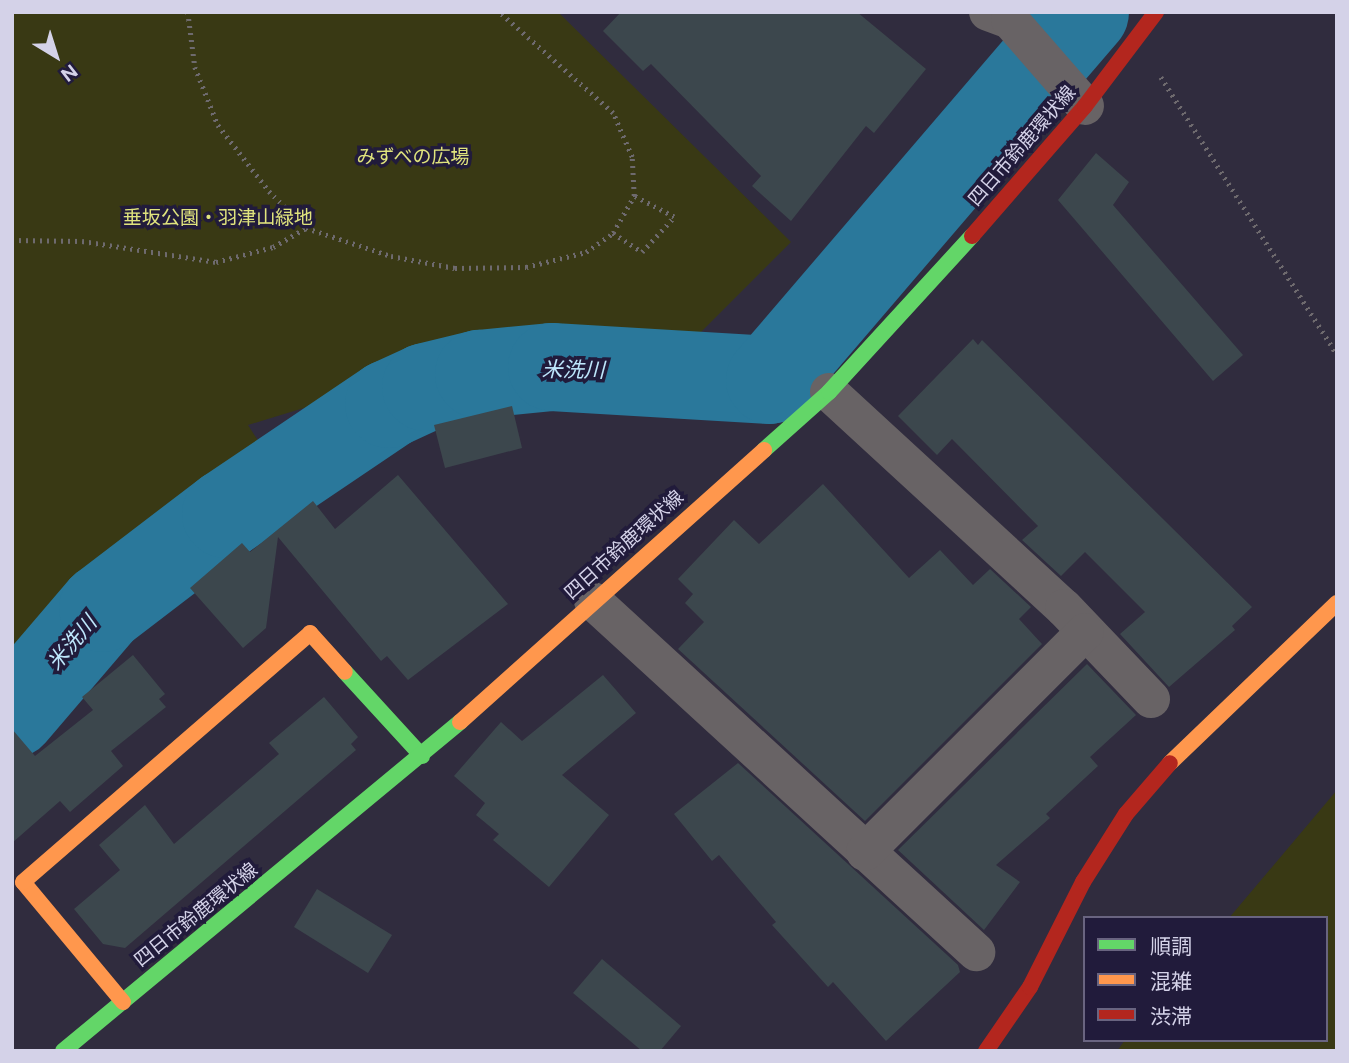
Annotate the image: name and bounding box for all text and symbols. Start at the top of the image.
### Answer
north arrow [21,21,91,91]
text: N [56,59,82,87]
street label: 四日市鈴鹿環状線 [964,81,1080,211]
park label: みずべの広場 [356,146,470,168]
park label: 垂坂公園・羽津山緑地 [123,207,313,229]
water label: 米洗川 [541,357,605,383]
street label: 四日市鈴鹿環状線 [560,486,688,604]
water label: 米洗川 [42,611,102,675]
street label: 四日市鈴鹿環状線 [130,858,262,972]
legend [1083,916,1328,1042]
text: 順調 [1150,934,1192,959]
text: 混雑 [1150,969,1192,994]
text: 渋滞 [1150,1004,1192,1029]

